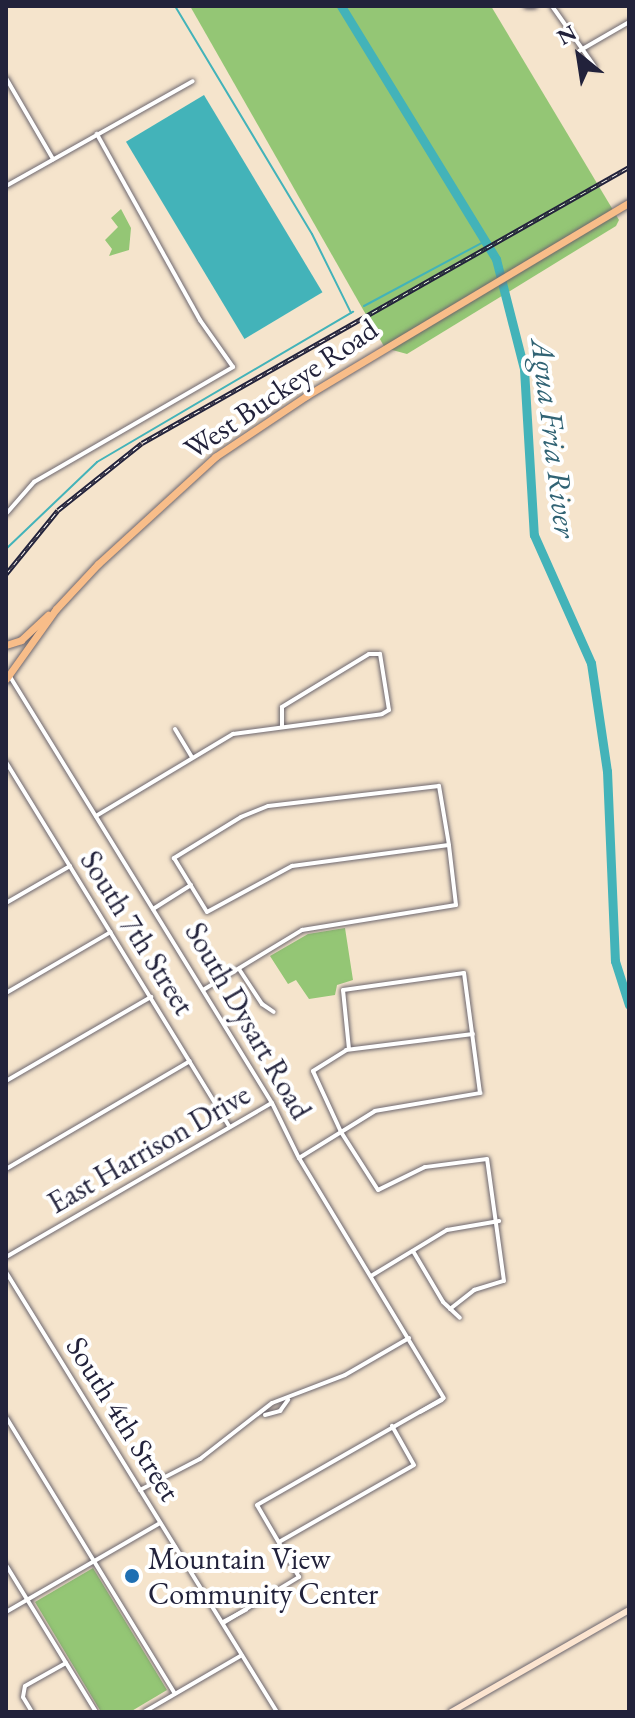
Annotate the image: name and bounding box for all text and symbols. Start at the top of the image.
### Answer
north arrow [539,16,619,96]
text: N [552,18,582,52]
street label: West Buckeye Road [177,311,385,467]
water label: Agua Fria River [523,336,585,540]
street label: South 7th Street [72,844,202,1022]
street label: South Dysart Road [177,916,319,1126]
street label: East Harrison Drive [42,1077,256,1221]
street label: South 4th Street [58,1330,188,1508]
place label: Mountain View Community Center [148,1541,378,1612]
marker: Mountain View Community Center [123,1567,141,1585]

